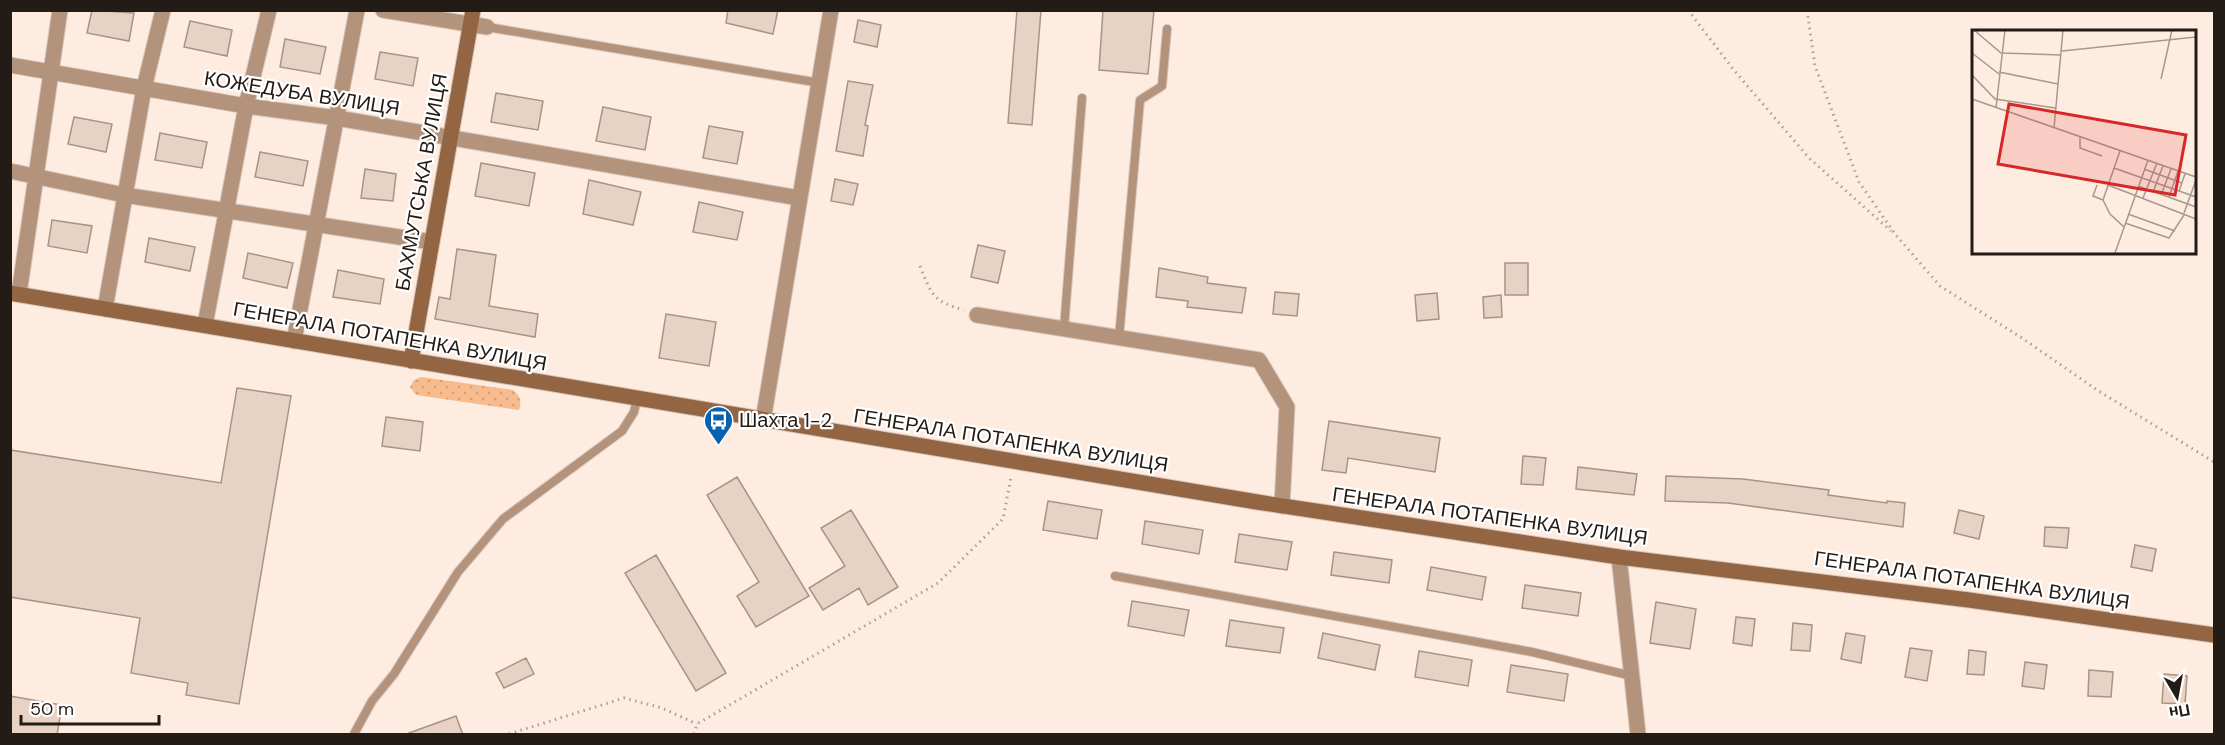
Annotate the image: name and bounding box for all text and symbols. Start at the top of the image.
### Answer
inset map [1972,30,2195,254]
street label: КОЖЕДУБА ВУЛИЦЯ [202,65,402,121]
street label: БАХМУТСЬКА ВУЛИЦЯ [389,71,453,293]
street label: ГЕНЕРАЛА ПОТАПЕНКА ВУЛИЦЯ [231,296,549,376]
street label: ГЕНЕРАЛА ПОТАПЕНКА ВУЛИЦЯ [852,402,1170,478]
bus stop icon: Шахта 1-2 [702,404,734,446]
place label: Шахта 1-2 [739,407,832,433]
street label: ГЕНЕРАЛА ПОТАПЕНКА ВУЛИЦЯ [1331,481,1649,551]
street label: ГЕНЕРАЛА ПОТАПЕНКА ВУЛИЦЯ [1813,545,2131,615]
north arrow [2147,667,2207,727]
scale bar [21,688,159,726]
text: 50 m [30,697,74,721]
text: Пн [2167,699,2192,723]

